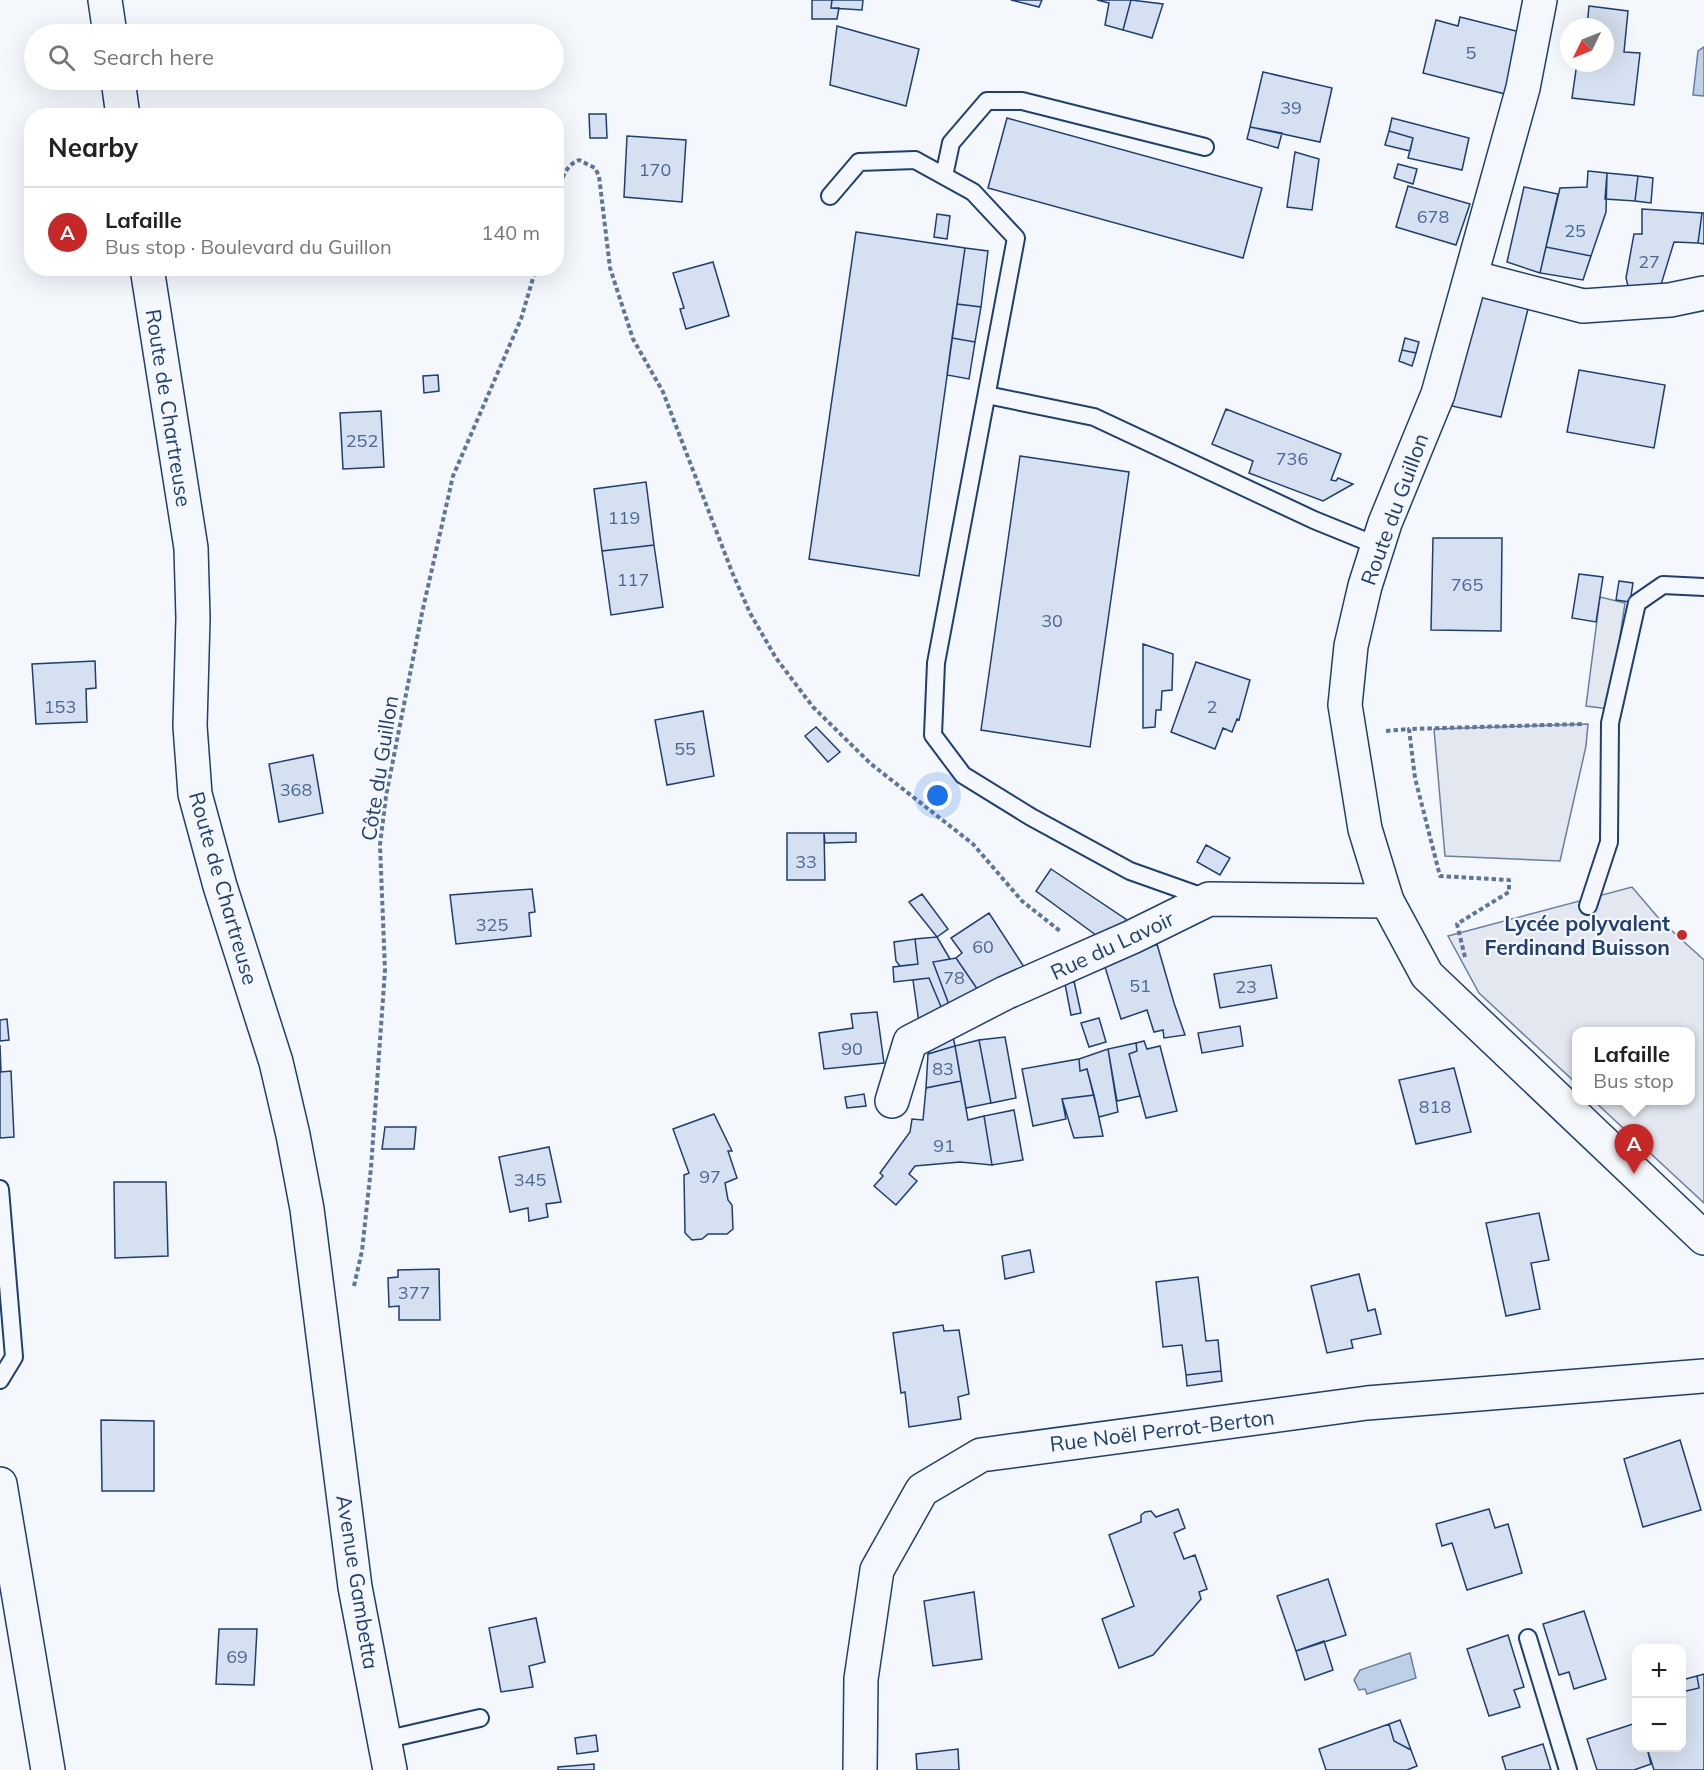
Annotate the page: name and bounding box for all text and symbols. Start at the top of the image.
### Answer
north arrow [1560,18,1614,72]
search box [24,24,564,90]
icon: search [45,41,78,74]
house number: 5 [1466,41,1477,64]
text: Search here [93,43,214,71]
house number: 39 [1280,96,1302,119]
text: Nearby [48,131,138,164]
house number: 170 [639,158,671,181]
house number: 678 [1417,205,1449,228]
text: Lafaille [105,206,182,234]
house number: 25 [1564,219,1586,242]
text: A [60,220,75,245]
text: 140 m [481,220,540,245]
text: Bus stop · Boulevard du Guillon [105,234,392,259]
house number: 27 [1638,250,1660,273]
street label: Route de Chartreuse [141,307,197,509]
house number: 252 [346,429,378,452]
street label: Route du Guillon [1355,430,1433,588]
house number: 736 [1276,447,1308,470]
house number: 119 [608,506,640,529]
house number: 117 [617,568,649,591]
house number: 765 [1451,573,1483,596]
house number: 30 [1041,609,1063,632]
street label: Côte du Guillon [355,694,403,842]
house number: 153 [44,695,76,718]
house number: 2 [1207,695,1217,718]
house number: 55 [674,737,696,760]
house number: 368 [280,778,312,801]
your location [923,781,952,810]
street label: Route de Chartreuse [184,788,264,988]
house number: 33 [795,850,817,873]
street label: Rue du Lavoir [1046,905,1178,985]
place label: Lycée polyvalent Ferdinand Buisson [1485,910,1670,960]
house number: 325 [476,913,508,936]
marker: Lycée polyvalent Ferdinand Buisson [1675,928,1689,942]
house number: 60 [972,935,994,958]
house number: 78 [943,966,965,989]
house number: 51 [1129,974,1151,997]
house number: 23 [1235,975,1257,998]
popup [1572,1027,1695,1105]
house number: 90 [841,1037,863,1060]
text: Lafaille [1593,1040,1670,1068]
house number: 83 [932,1057,954,1080]
text: Bus stop [1593,1068,1674,1093]
house number: 818 [1419,1095,1451,1118]
pin: A [1614,1124,1654,1174]
house number: 91 [933,1134,955,1157]
house number: 97 [699,1165,721,1188]
house number: 345 [514,1168,546,1191]
house number: 377 [398,1281,430,1304]
street label: Rue Noël Perrot-Berton [1048,1403,1276,1457]
street label: Avenue Gambetta [331,1493,385,1671]
map controls [1632,1644,1686,1752]
button: + [1632,1644,1686,1698]
house number: 69 [226,1645,248,1668]
button: − [1632,1698,1686,1752]

